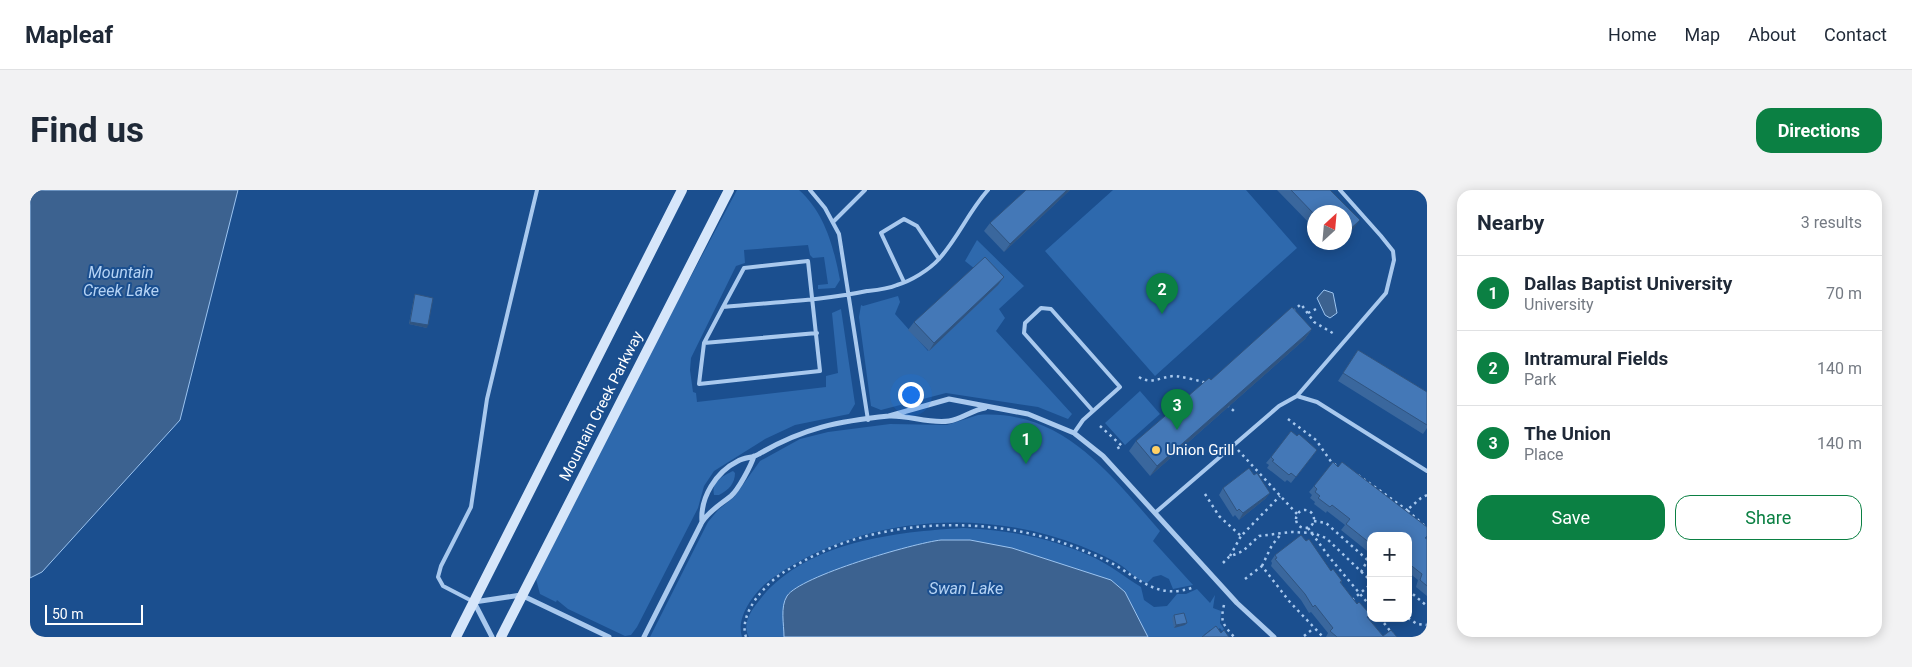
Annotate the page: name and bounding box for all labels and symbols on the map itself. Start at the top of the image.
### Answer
north arrow [1307,205,1352,250]
water label: Mountain Creek Lake [83,263,159,300]
pin: 2 [1146,273,1178,314]
street label: Mountain Creek Parkway [555,328,647,484]
your location [898,382,924,408]
pin: 3 [1161,389,1193,430]
pin: 1 [1010,423,1042,464]
place label: Union Grill [1166,441,1234,459]
marker: Union Grill [1150,444,1162,456]
water label: Swan Lake [929,579,1003,598]
scale bar [45,602,142,625]

